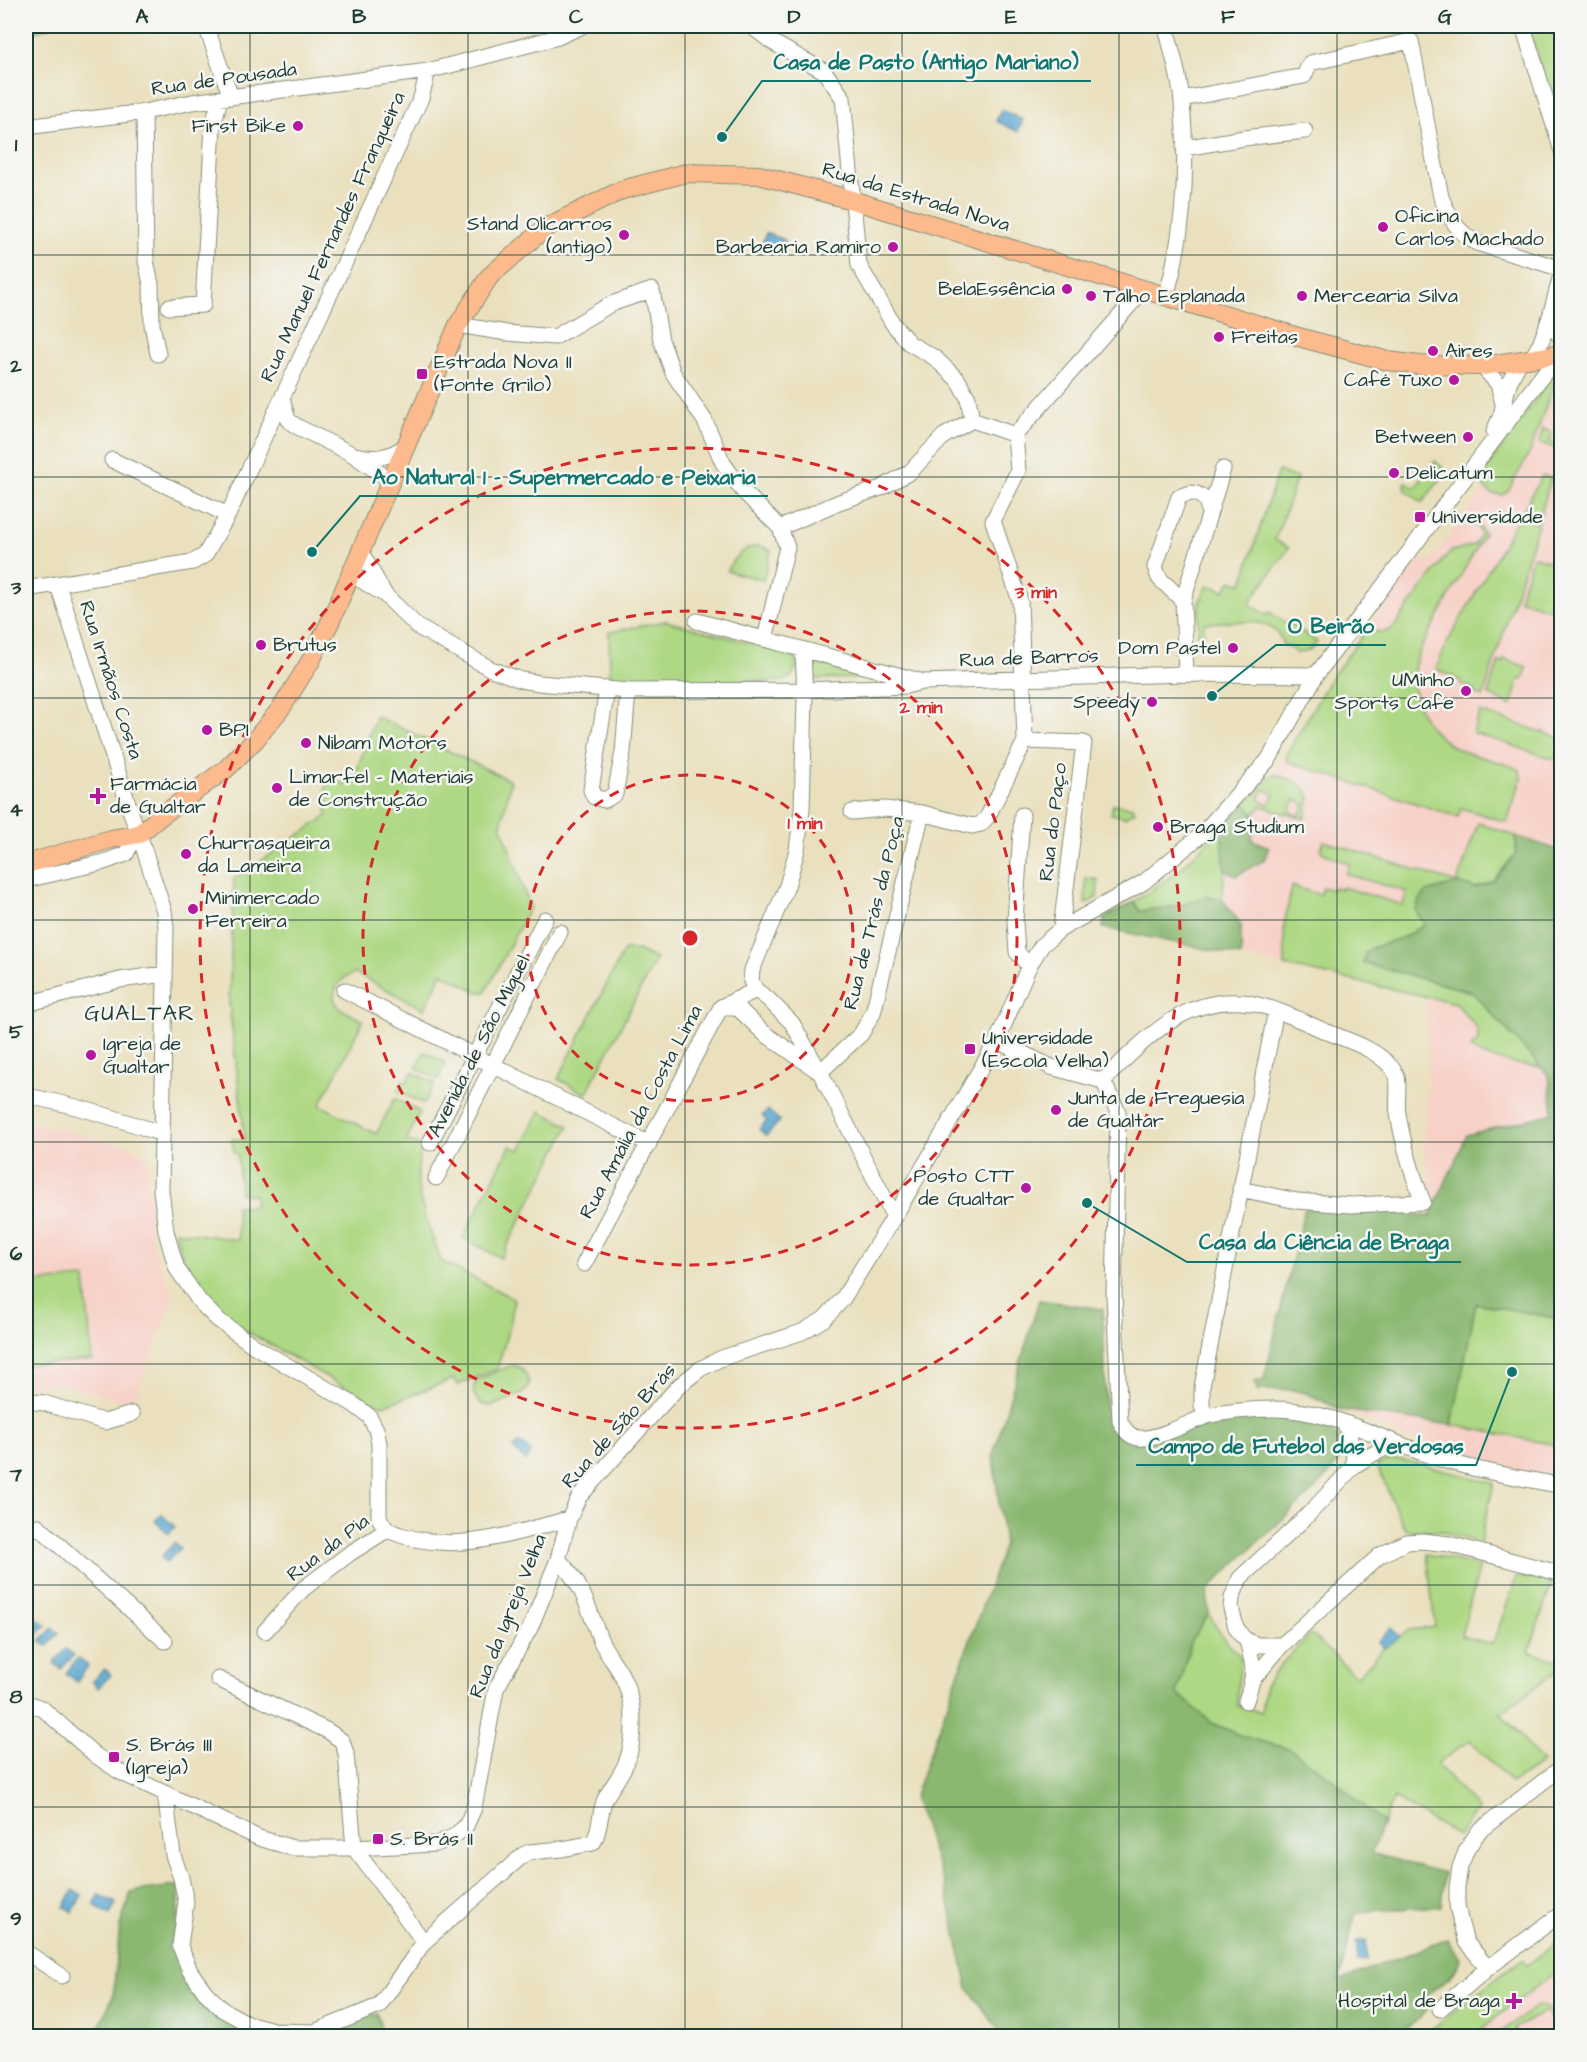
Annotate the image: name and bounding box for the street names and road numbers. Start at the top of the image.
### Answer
street label: Rua de Pousada [150,55,298,103]
street label: Rua Manuel Fernandes Franqueira [253,87,413,387]
street label: Rua da Estrada Nova [819,155,1013,239]
street label: Rua Irmãos Costa [72,597,150,763]
street label: Rua de Barros [959,642,1099,674]
street label: Rua do Paço [1032,761,1074,883]
street label: Rua de Trás da Poça [836,813,912,1013]
street label: Avenida de São Miguel [421,950,538,1142]
street label: Rua Amália da Costa Lima [573,1000,709,1224]
street label: Rua de São Brás [555,1357,683,1495]
street label: Rua da Pia [281,1508,375,1588]
street label: Rua da Igreja Velha [462,1530,555,1703]

